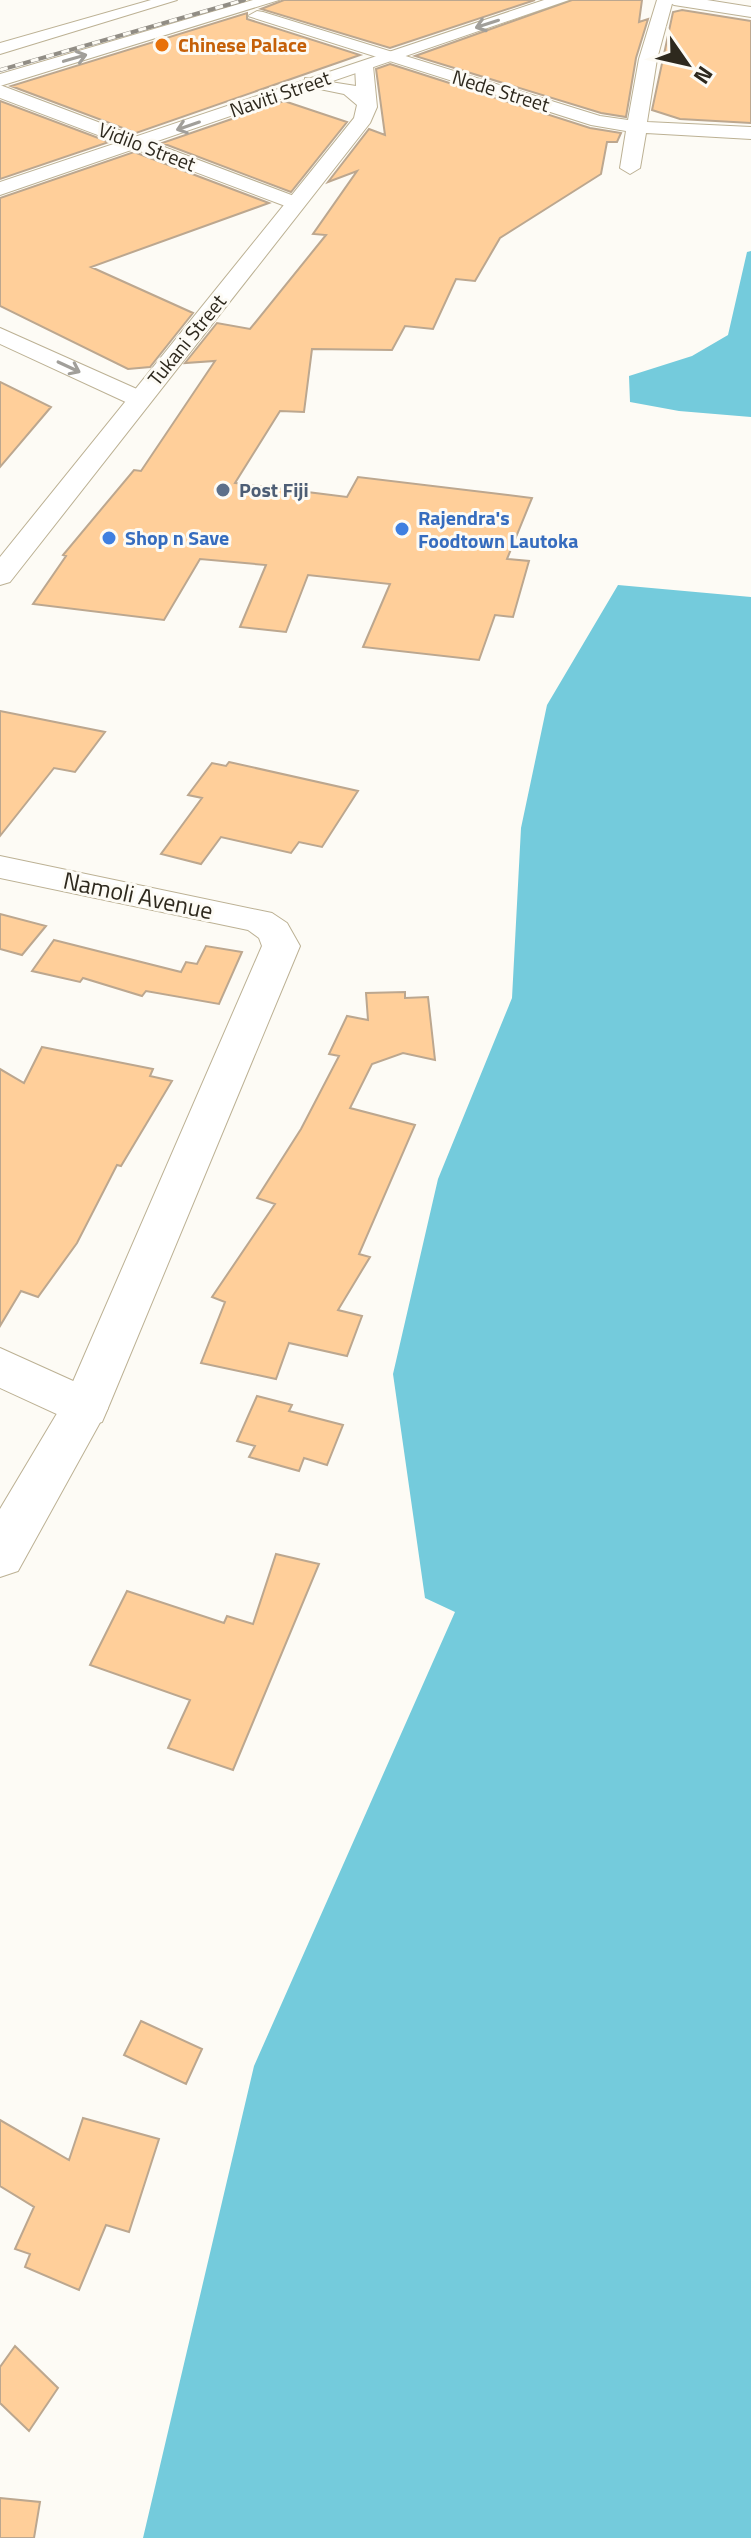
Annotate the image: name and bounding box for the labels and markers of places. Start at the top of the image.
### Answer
place label: Chinese Palace [178,29,307,60]
marker: Chinese Palace [153,36,171,54]
place label: Post Fiji [239,474,309,505]
marker: Post Fiji [214,481,232,499]
place label: Rajendra's Foodtown Lautoka [418,502,579,556]
marker: Rajendra's Foodtown Lautoka [393,520,411,538]
place label: Shop n Save [125,522,229,553]
marker: Shop n Save [100,529,118,547]

